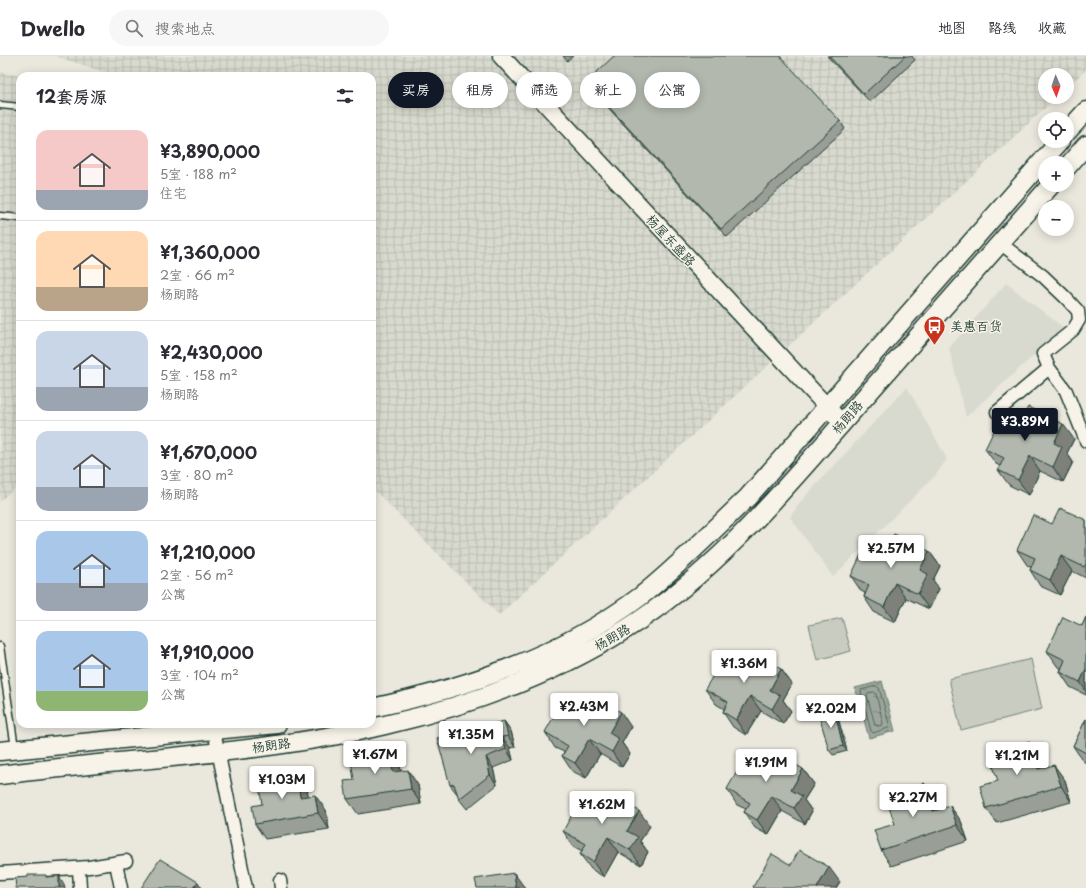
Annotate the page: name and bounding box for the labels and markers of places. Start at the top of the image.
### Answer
bus stop icon: 美惠百货 [922,313,948,346]
place label: 美惠百货 [950,316,1002,335]
pin: ¥3.89M [992,408,1058,442]
pin: ¥2.57M [858,535,924,569]
pin: ¥1.36M [711,650,777,684]
pin: ¥2.43M [551,693,617,727]
pin: ¥2.02M [798,695,864,729]
pin: ¥1.35M [438,721,504,755]
pin: ¥1.67M [342,741,408,775]
pin: ¥1.21M [984,742,1050,776]
pin: ¥1.91M [733,749,799,783]
pin: ¥1.03M [249,766,315,800]
pin: ¥2.27M [880,784,946,818]
pin: ¥1.62M [569,791,635,825]

